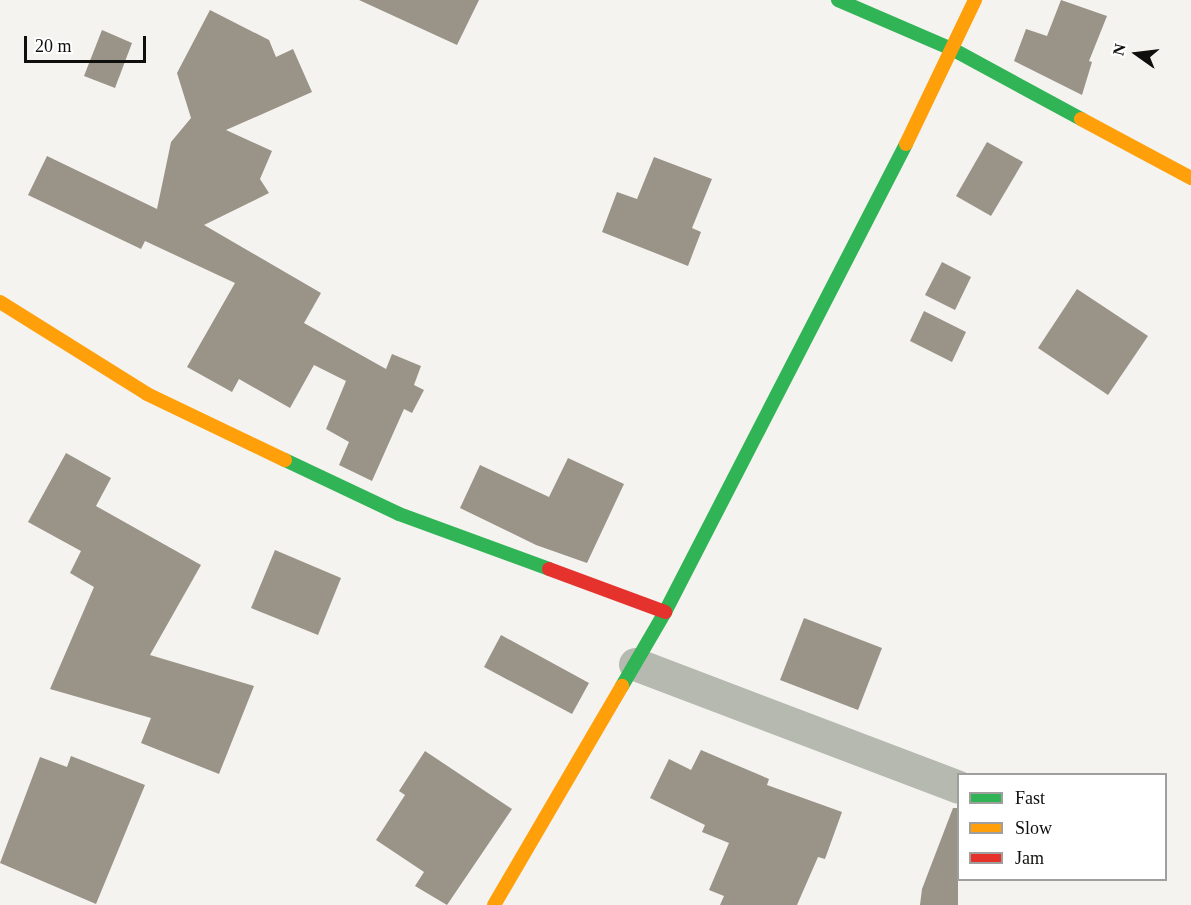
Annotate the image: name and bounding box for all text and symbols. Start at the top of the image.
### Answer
scale bar [27,24,148,62]
north arrow [1107,24,1167,84]
text: 20 m [35,36,72,56]
text: N [1109,42,1129,57]
legend [957,773,1167,881]
text: Fast [1015,788,1045,808]
text: Slow [1015,818,1052,838]
text: Jam [1015,848,1044,868]

